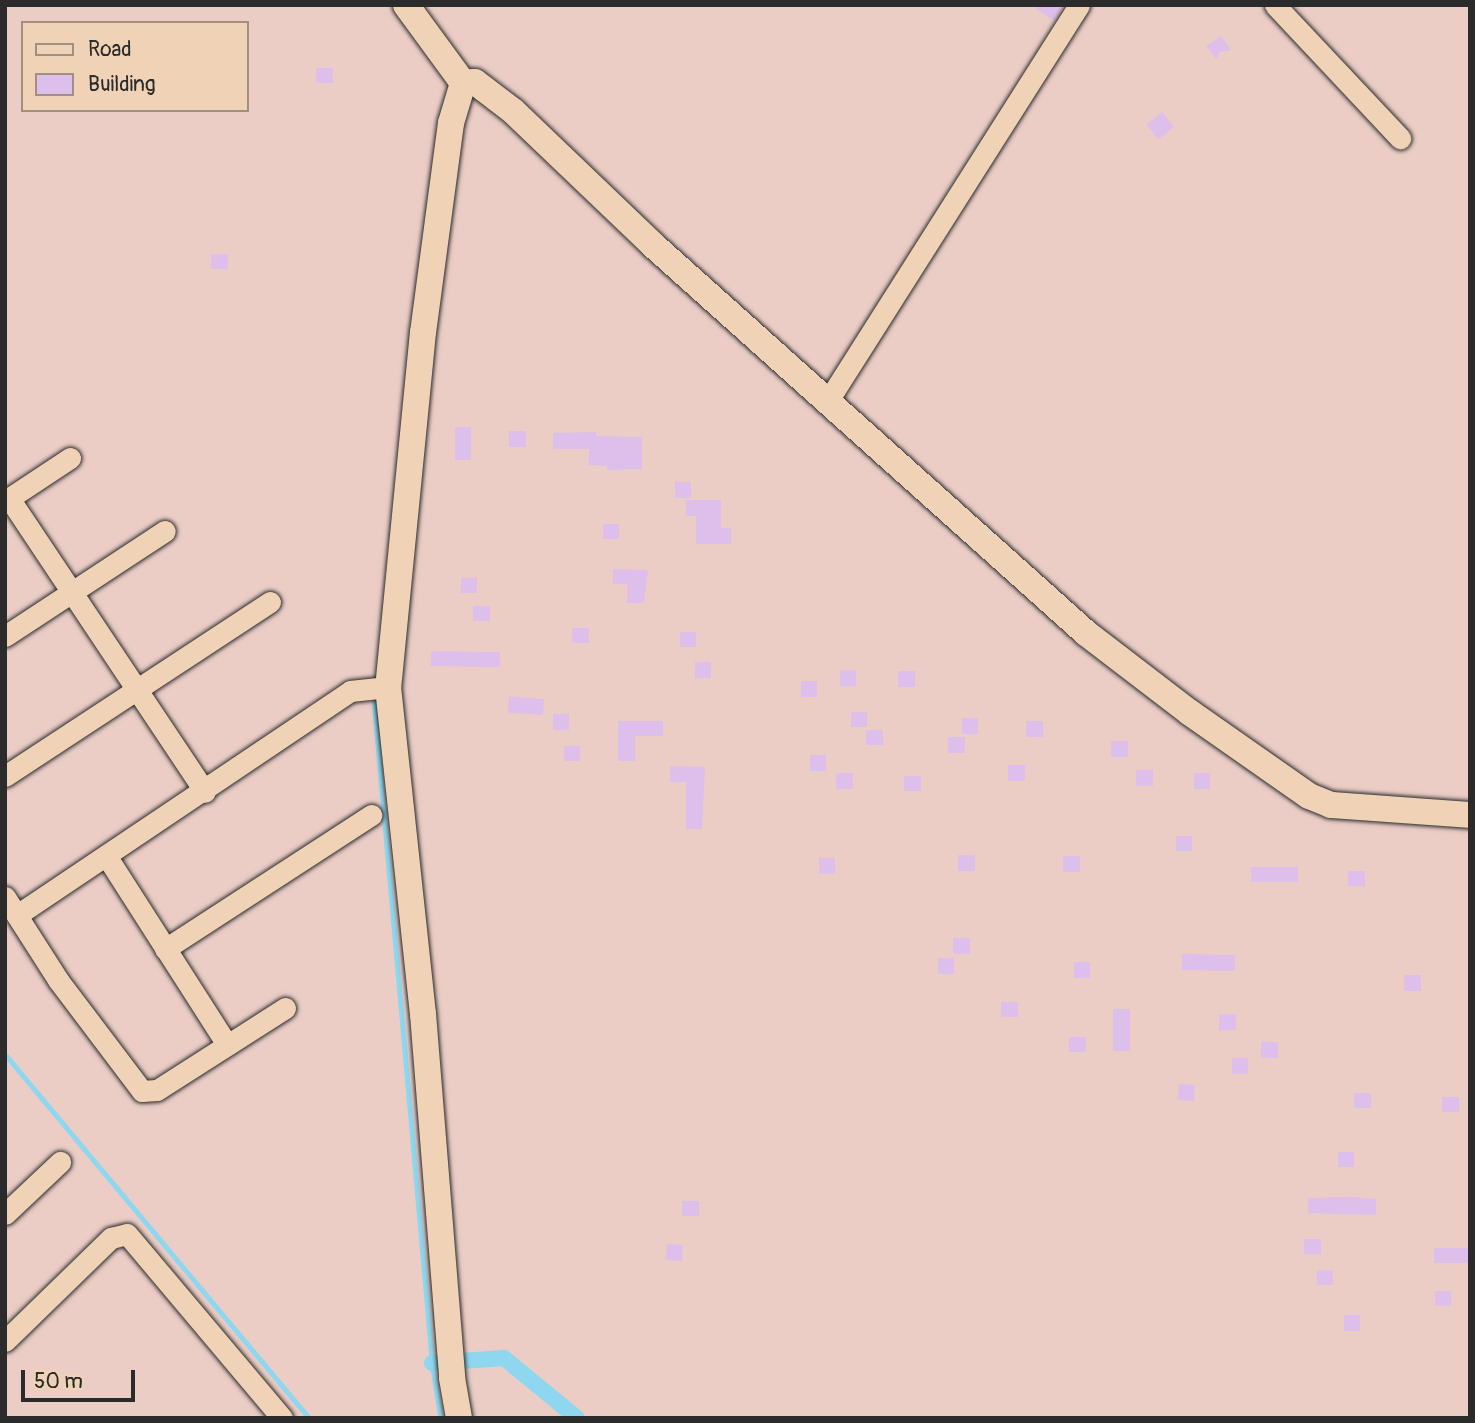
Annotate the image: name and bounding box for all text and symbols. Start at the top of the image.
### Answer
legend [21,21,248,112]
text: Road [88,36,132,63]
text: Building [88,71,155,98]
scale bar [24,1356,138,1400]
text: 50 m [34,1368,83,1395]

